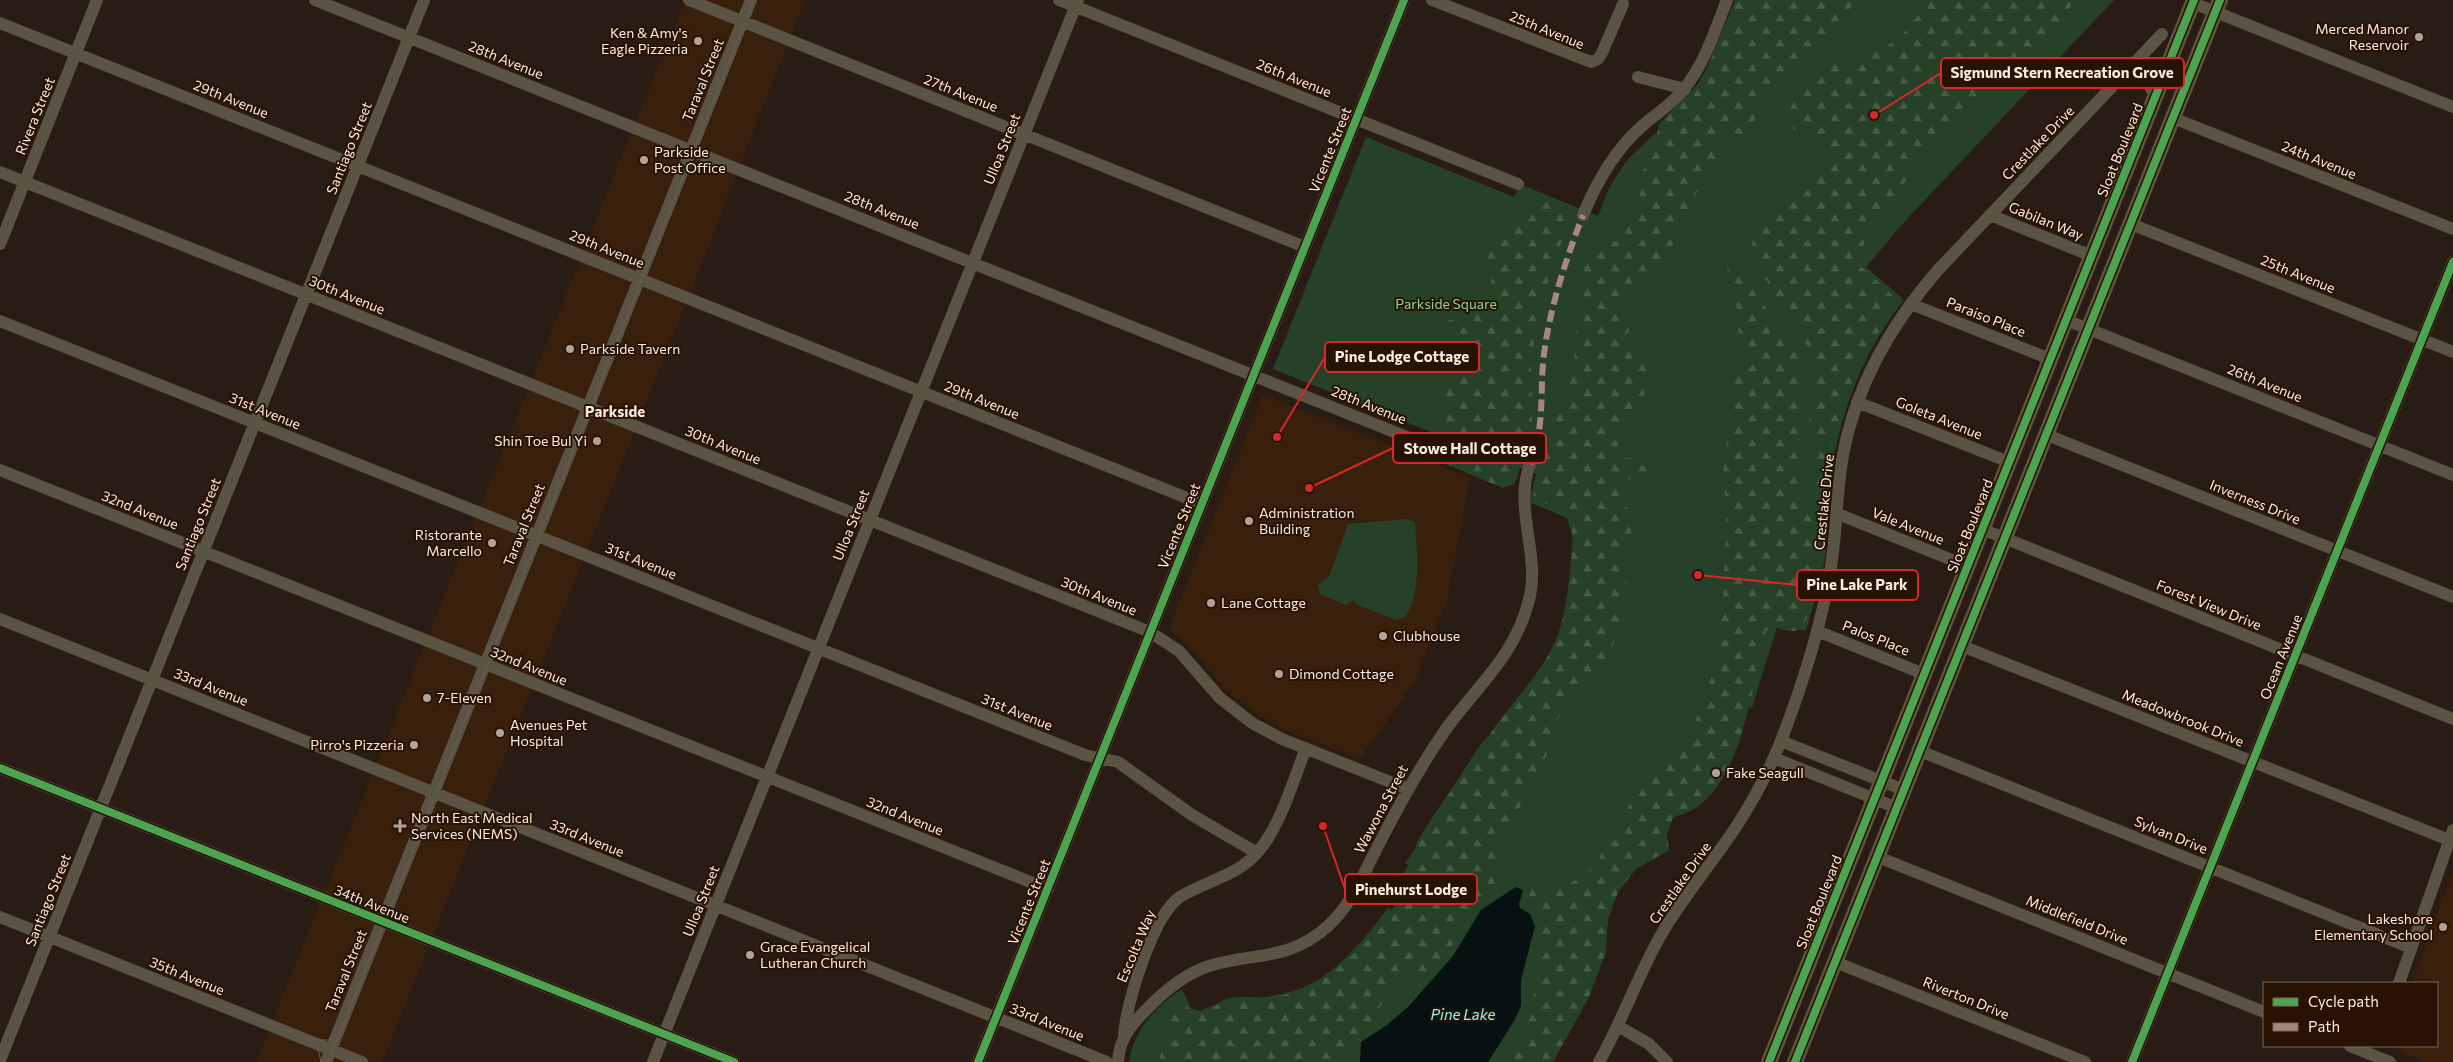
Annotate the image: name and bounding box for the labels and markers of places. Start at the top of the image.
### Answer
place label: Merced Manor Reservoir [2315,20,2409,53]
place label: Ken & Amy's Eagle Pizzeria [601,24,688,57]
marker: Merced Manor Reservoir [2413,31,2425,43]
marker: Ken & Amy's Eagle Pizzeria [692,35,704,47]
callout: Sigmund Stern Recreation Grove [1941,58,2184,88]
place label: Parkside Post Office [654,143,726,176]
marker: Parkside Post Office [638,154,650,166]
place label: Parkside Tavern [580,340,680,357]
callout: Pine Lodge Cottage [1325,342,1479,372]
marker: Parkside Tavern [564,343,576,355]
place label: Shin Toe Bul Yi [494,432,587,449]
callout: Stowe Hall Cottage [1393,433,1546,463]
marker: Shin Toe Bul Yi [591,435,603,447]
place label: Administration Building [1259,504,1354,537]
marker: Administration Building [1243,515,1255,527]
place label: Ristorante Marcello [415,526,482,559]
marker: Ristorante Marcello [486,537,498,549]
callout: Pine Lake Park [1797,570,1918,600]
place label: Lane Cottage [1221,594,1306,611]
marker: Lane Cottage [1205,597,1217,609]
place label: Clubhouse [1393,627,1460,644]
marker: Clubhouse [1377,630,1389,642]
place label: Dimond Cottage [1289,665,1394,682]
marker: Dimond Cottage [1273,668,1285,680]
place label: 7-Eleven [437,689,492,706]
marker: 7-Eleven [421,692,433,704]
place label: Avenues Pet Hospital [510,716,588,749]
marker: Avenues Pet Hospital [494,727,506,739]
place label: Pirro's Pizzeria [310,736,404,753]
marker: Pirro's Pizzeria [408,739,420,751]
place label: Fake Seagull [1726,764,1804,781]
marker: Fake Seagull [1710,767,1722,779]
place label: North East Medical Services (NEMS) [411,809,533,842]
marker: North East Medical Services (NEMS) [393,819,407,833]
callout: Pinehurst Lodge [1345,874,1477,904]
place label: Lakeshore Elementary School [2314,910,2433,943]
marker: Lakeshore Elementary School [2437,921,2449,933]
place label: Grace Evangelical Lutheran Church [760,938,870,971]
marker: Grace Evangelical Lutheran Church [744,949,756,961]

